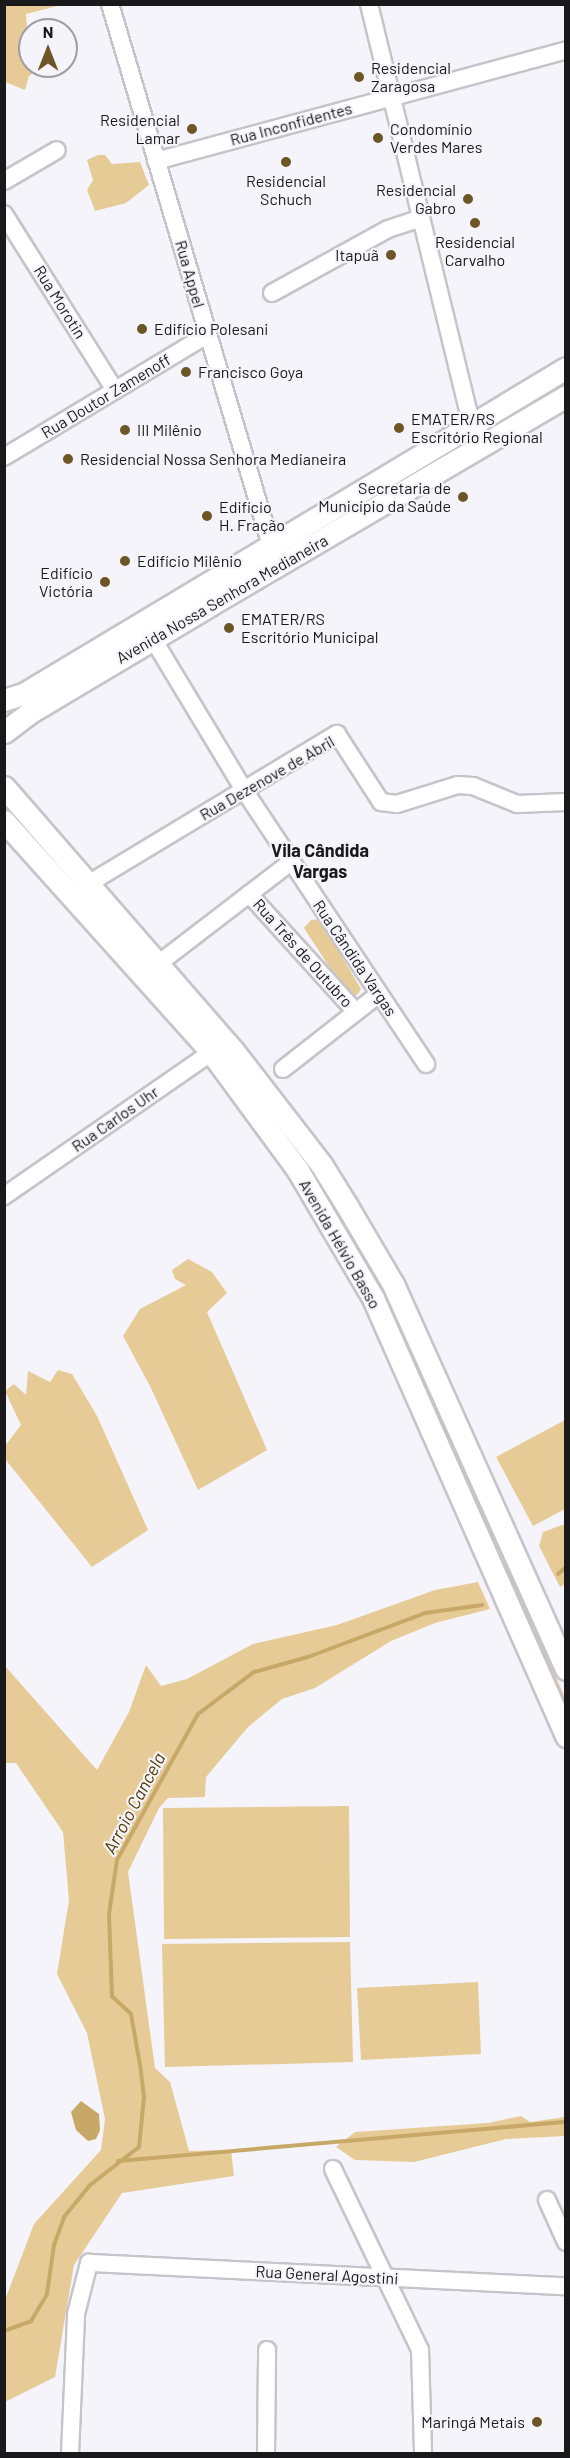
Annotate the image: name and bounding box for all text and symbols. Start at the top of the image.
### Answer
north arrow [18,18,78,78]
text: N [43,22,53,41]
place label: Residencial Zaragosa [371,58,451,96]
marker: Residencial Zaragosa [352,70,366,84]
street label: Rua Inconfidentes [228,99,354,149]
place label: Residencial Lamar [100,110,180,148]
place label: Condomínio Verdes Mares [390,119,482,157]
marker: Residencial Lamar [185,122,199,136]
marker: Condomínio Verdes Mares [371,131,385,145]
marker: Residencial Schuch [279,155,293,169]
place label: Residencial Schuch [246,171,326,209]
place label: Residencial Gabro [376,180,456,218]
marker: Residencial Gabro [461,192,475,206]
marker: Residencial Carvalho [468,216,482,230]
place label: Residencial Carvalho [435,232,515,270]
street label: Rua Appel [171,238,209,310]
place label: Itapuã [335,245,379,265]
marker: Itapuã [384,248,398,262]
street label: Rua Morotin [30,262,90,342]
place label: Edifício Polesani [154,319,268,339]
marker: Edifício Polesani [135,322,149,336]
street label: Rua Doutor Zamenoff [38,350,174,442]
place label: Francisco Goya [198,362,303,382]
marker: Francisco Goya [179,365,193,379]
place label: EMATER/RS Escritório Regional [411,409,543,447]
place label: III Milênio [137,420,202,440]
marker: EMATER/RS Escritório Regional [392,421,406,435]
marker: III Milênio [118,423,132,437]
place label: Residencial Nossa Senhora Medianeira [80,449,346,469]
marker: Residencial Nossa Senhora Medianeira [61,452,75,466]
place label: Secretaria de Município da Saúde [318,478,451,516]
marker: Secretaria de Município da Saúde [456,490,470,504]
place label: Edifício H. Fração [219,497,285,535]
marker: Edifício H. Fração [200,509,214,523]
street label: Avenida Nossa Senhora Medianeira [113,530,331,668]
place label: Edifício Milênio [137,551,242,571]
marker: Edifício Milênio [118,554,132,568]
place label: Edifício Victória [39,563,93,601]
marker: Edifício Victória [98,575,112,589]
place label: EMATER/RS Escritório Municipal [241,609,378,647]
marker: EMATER/RS Escritório Municipal [222,621,236,635]
street label: Rua Dezenove de Abril [196,732,338,824]
district label: Vila Cândida Vargas [271,840,369,882]
street label: Rua Três de Outubro [249,895,357,1011]
street label: Rua Cândida Vargas [309,896,401,1020]
street label: Rua Carlos Uhr [68,1082,162,1156]
street label: Avenida Hélvio Basso [295,1176,385,1312]
water label: Arroio Cancela [98,1749,170,1857]
street label: Rua General Agostini [255,2262,399,2288]
place label: Maringá Metais [421,2412,525,2432]
marker: Maringá Metais [530,2415,544,2429]

